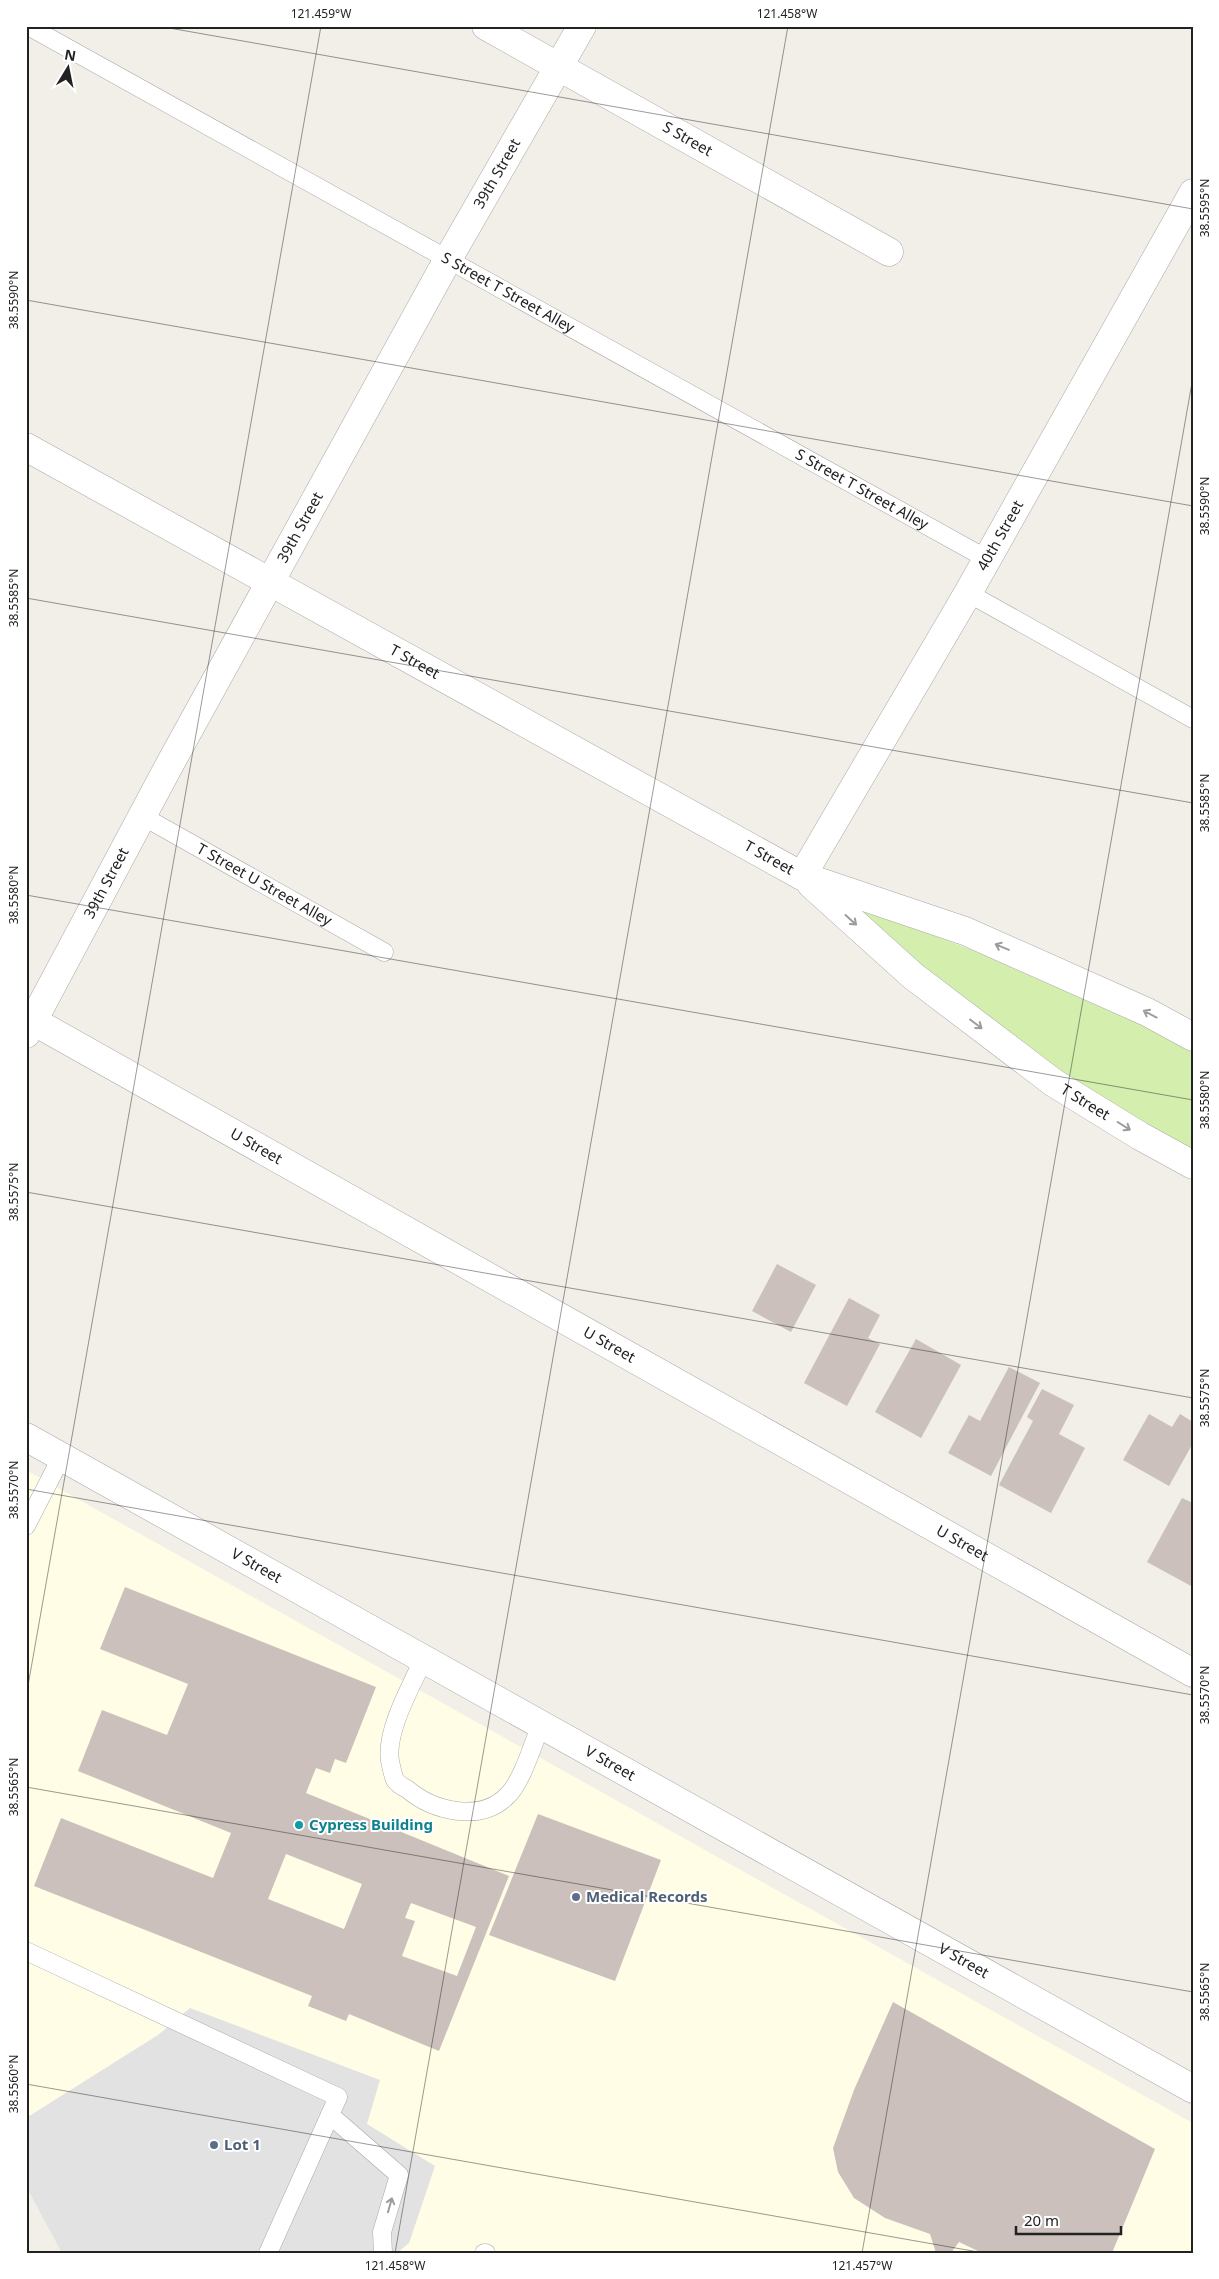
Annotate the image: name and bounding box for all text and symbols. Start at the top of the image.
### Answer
text: 121.459°W [291,5,351,22]
text: 121.458°W [757,5,817,22]
north arrow [42,42,92,92]
text: N [63,44,78,65]
street label: S Street [659,116,717,160]
street label: 39th Street [468,134,525,212]
text: 38.5595°N [1196,179,1213,237]
street label: S Street T Street Alley [438,247,579,337]
text: 38.5590°N [5,271,22,329]
street label: S Street T Street Alley [792,444,933,534]
text: 38.5590°N [1196,477,1213,535]
street label: 39th Street [272,488,327,566]
street label: 40th Street [972,496,1027,574]
text: 38.5585°N [5,569,22,627]
street label: T Street [387,639,444,683]
text: 38.5585°N [1196,774,1213,832]
street label: T Street [741,835,799,879]
street label: T Street U Street Alley [194,838,336,930]
street label: 39th Street [78,843,133,922]
text: 38.5580°N [5,866,22,924]
one-way arrow [845,914,858,926]
one-way arrow [995,942,1010,952]
one-way arrow [1143,1008,1158,1018]
one-way arrow [969,1019,982,1030]
text: 38.5580°N [1196,1071,1213,1129]
street label: T Street [1057,1079,1115,1124]
one-way arrow [1117,1122,1131,1132]
street label: U Street [227,1123,287,1168]
text: 38.5575°N [5,1163,22,1221]
street label: U Street [580,1321,640,1367]
text: 38.5575°N [1196,1369,1213,1427]
text: 38.5570°N [5,1461,22,1519]
street label: U Street [933,1520,993,1565]
street label: V Street [228,1543,286,1587]
text: 38.5570°N [1196,1666,1213,1724]
street label: V Street [582,1740,640,1785]
text: 38.5565°N [5,1758,22,1816]
place label: Cypress Building [309,1814,433,1834]
marker: Cypress Building [293,1819,305,1831]
place label: Medical Records [586,1886,708,1906]
marker: Medical Records [570,1891,582,1903]
street label: V Street [935,1938,993,1982]
text: 38.5565°N [1196,1963,1213,2021]
text: 38.5560°N [5,2055,22,2113]
place label: Lot 1 [224,2134,261,2154]
marker: Lot 1 [208,2139,220,2151]
one-way arrow [385,2198,395,2214]
scale bar [1016,2204,1122,2236]
text: 20 m [1024,2210,1059,2230]
text: 121.458°W [365,2257,425,2274]
text: 121.457°W [832,2257,892,2274]

